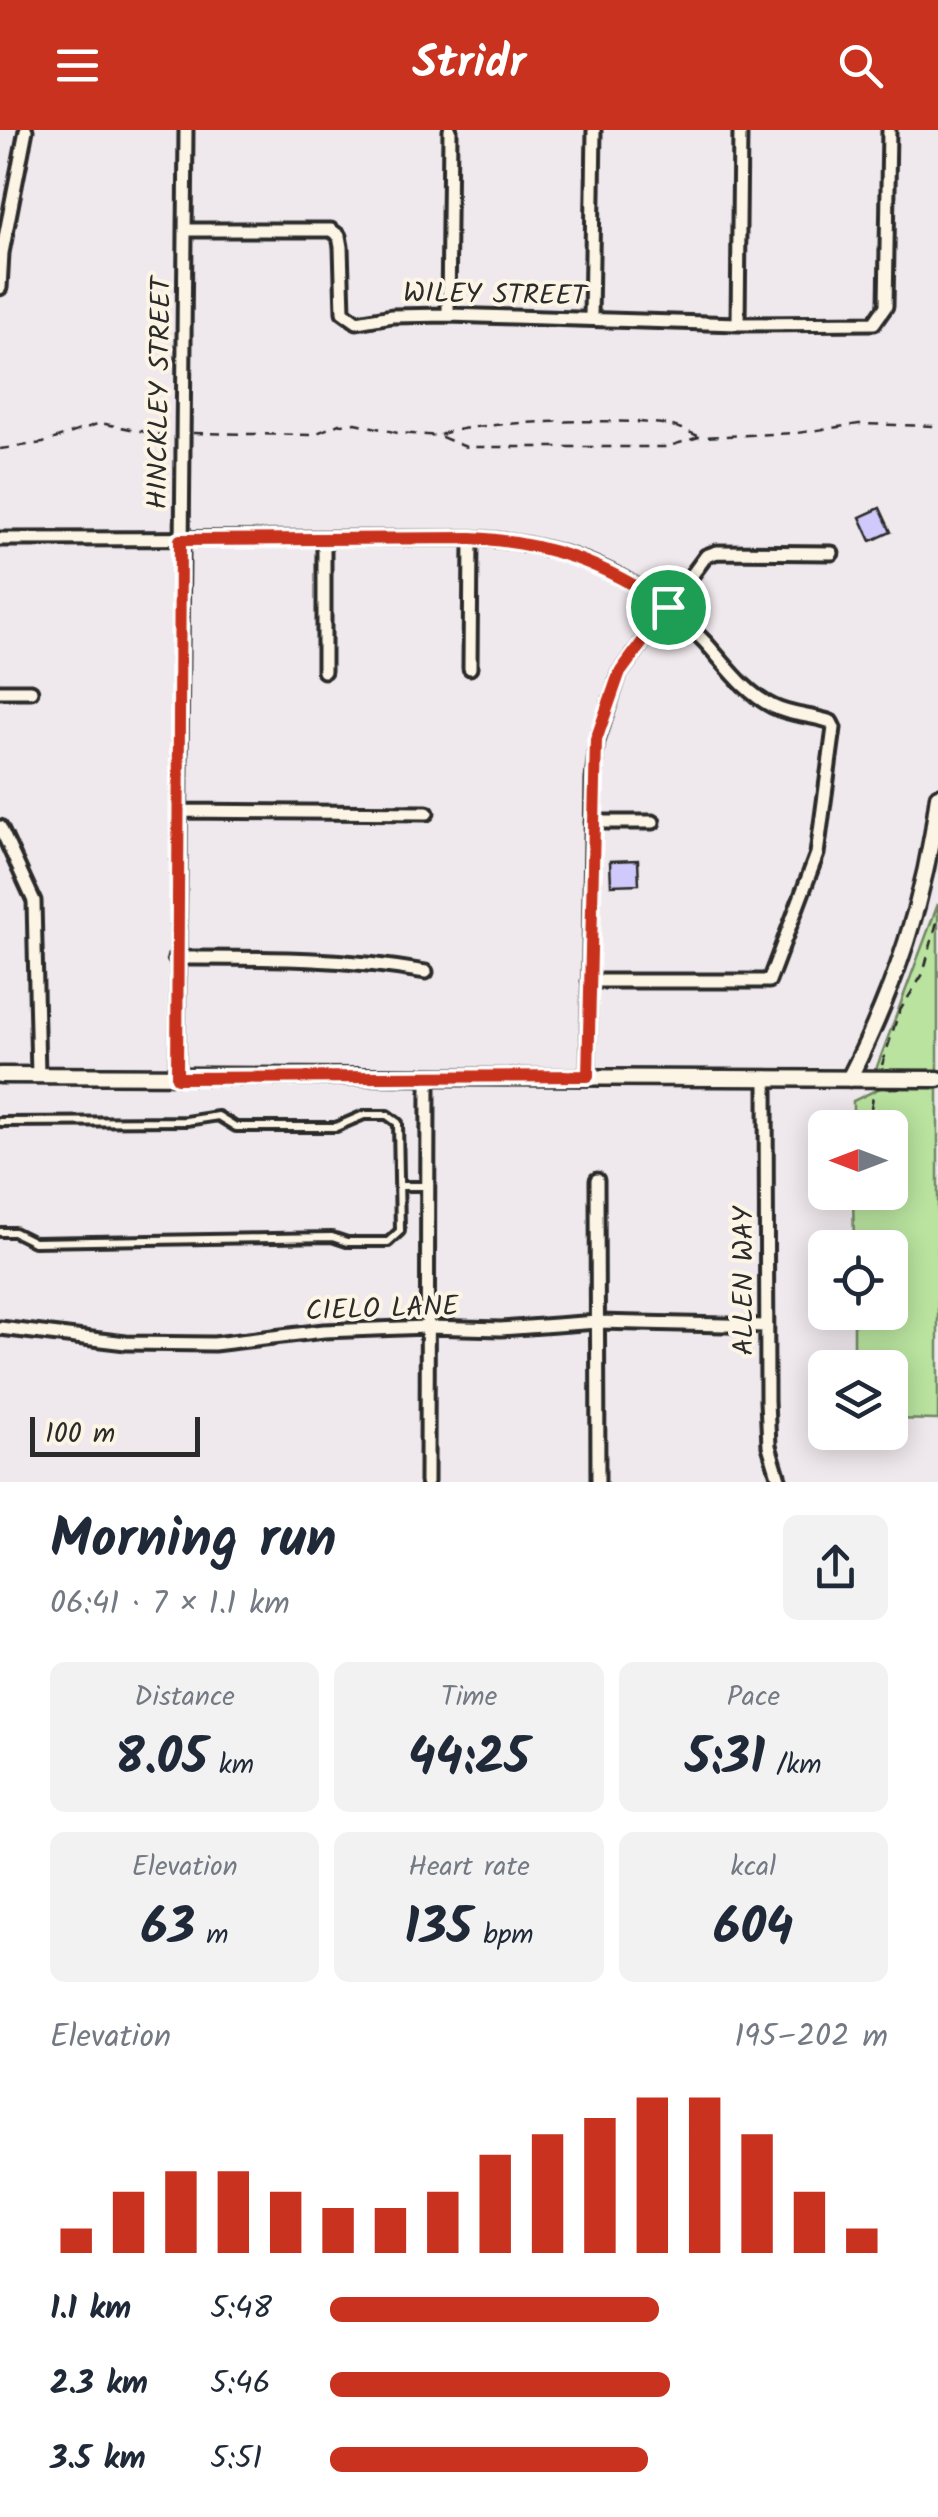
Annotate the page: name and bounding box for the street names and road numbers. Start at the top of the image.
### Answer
street label: WILEY STREET [403,271,589,320]
street label: HINCKLEY STREET [136,274,185,510]
street label: ALLEN WAY [722,1206,767,1356]
street label: CIELO LANE [305,1284,460,1335]

